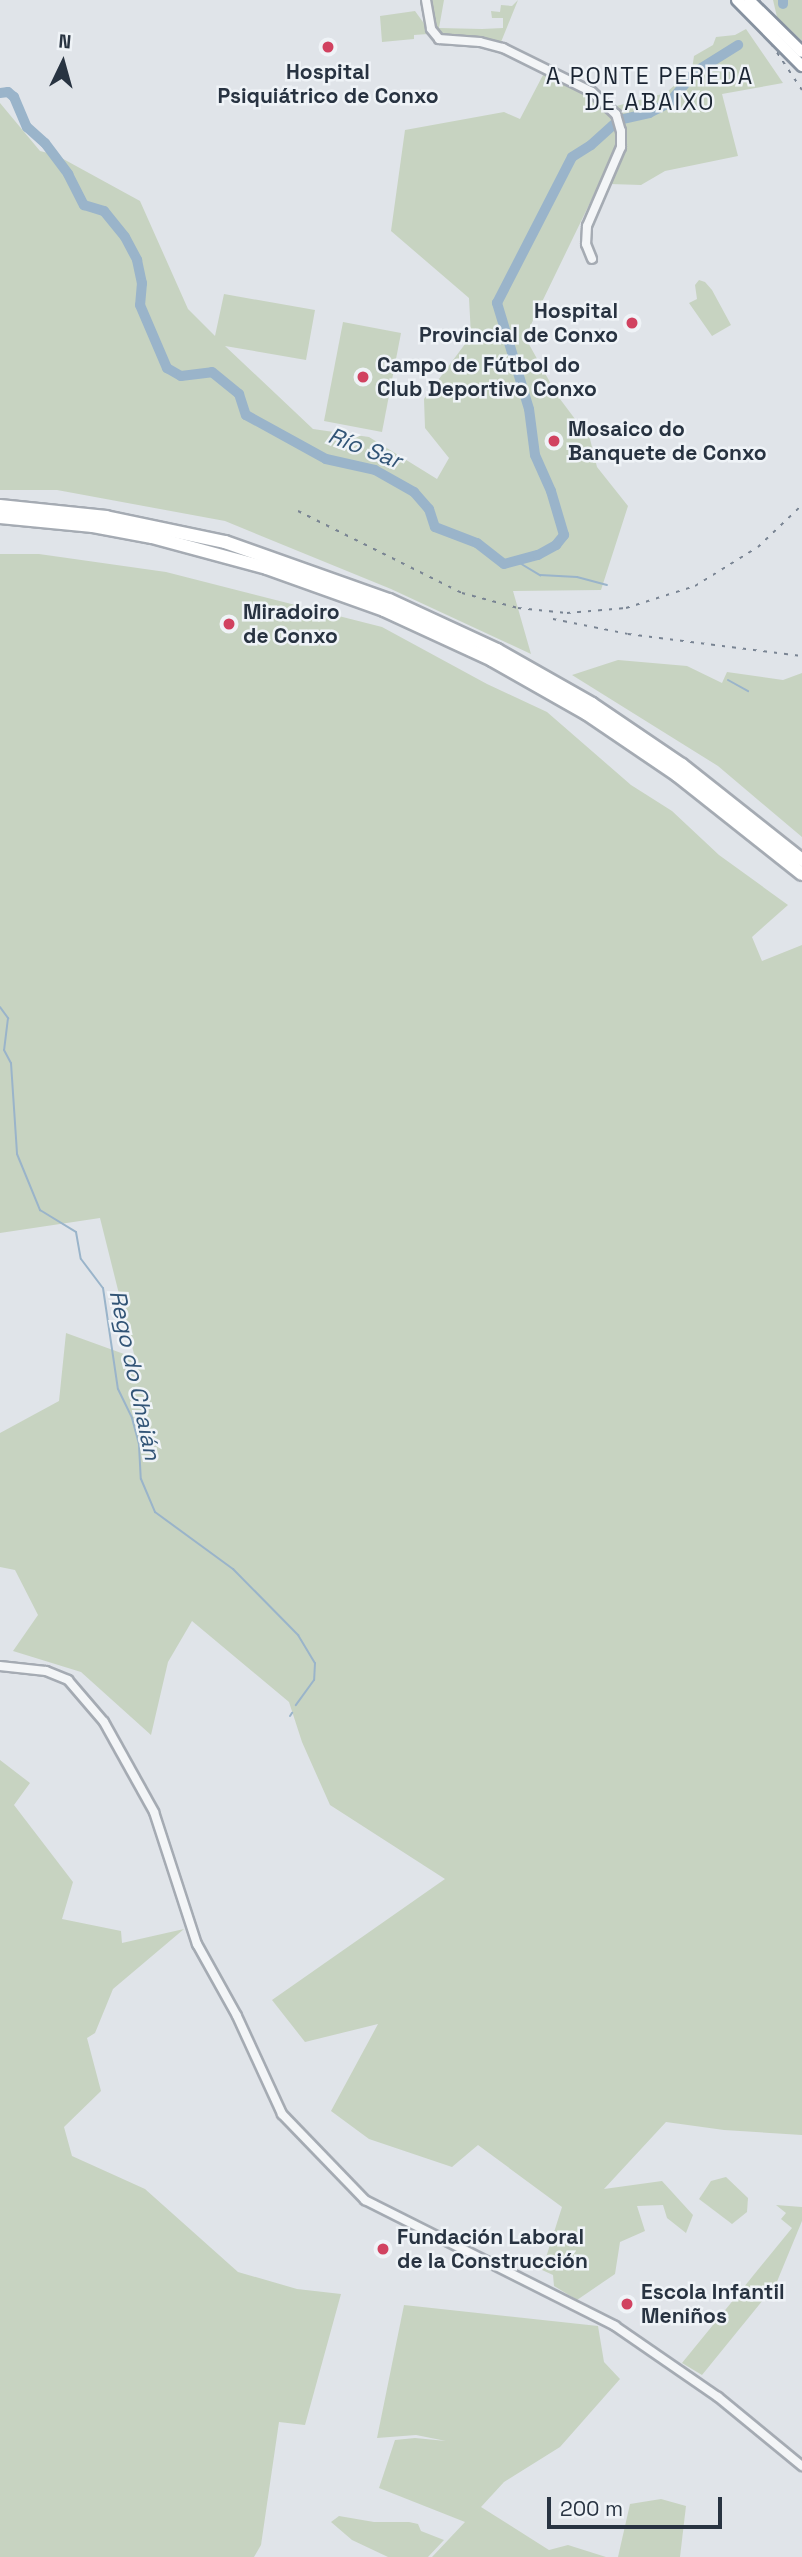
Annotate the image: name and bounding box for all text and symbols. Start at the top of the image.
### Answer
north arrow [28,28,98,98]
text: N [57,29,72,55]
marker: Hospital Psiquiátrico de Conxo [318,37,338,57]
place label: Hospital Psiquiátrico de Conxo [217,59,439,109]
district label: A PONTE PEREDA DE ABAIXO [547,62,753,116]
place label: Hospital Provincial de Conxo [419,298,618,348]
marker: Hospital Provincial de Conxo [624,315,640,331]
place label: Campo de Fútbol do Club Deportivo Conxo [377,352,597,402]
marker: Campo de Fútbol do Club Deportivo Conxo [355,369,371,385]
place label: Mosaico do Banquete de Conxo [568,416,767,466]
water label: Río Sar [324,421,406,475]
marker: Mosaico do Banquete de Conxo [546,433,562,449]
place label: Miradoiro de Conxo [243,599,340,649]
marker: Miradoiro de Conxo [221,616,237,632]
water label: Rego do Chaián [104,1288,166,1462]
place label: Fundación Laboral de la Construcción [397,2224,588,2274]
marker: Fundación Laboral de la Construcción [375,2241,391,2257]
place label: Escola Infantil Meniños [641,2279,785,2329]
marker: Escola Infantil Meniños [619,2296,635,2312]
scale bar [550,2484,725,2528]
text: 200 m [560,2495,623,2522]

